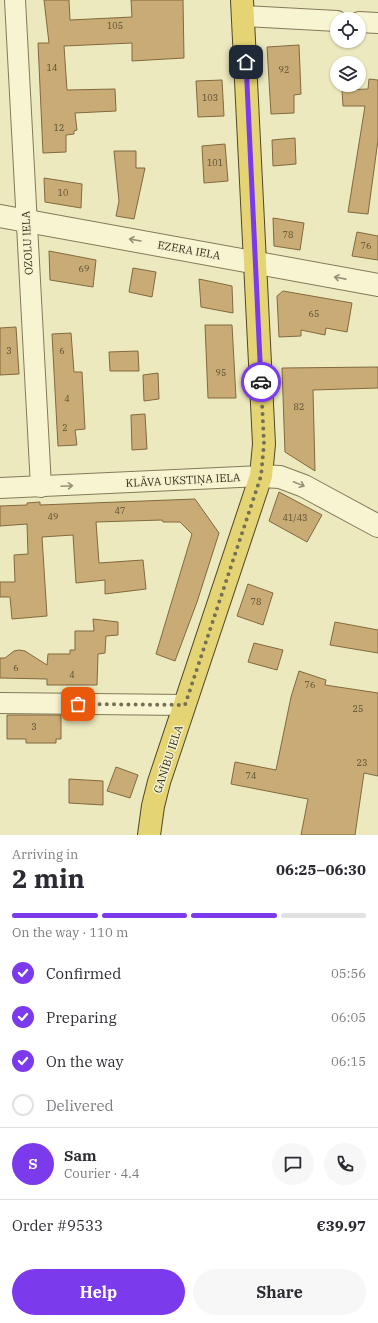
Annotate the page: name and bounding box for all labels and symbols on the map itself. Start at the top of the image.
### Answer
house number: 105 [107,20,123,31]
pin [229,45,263,79]
house number: 14 [47,62,57,73]
house number: 92 [279,64,289,75]
house number: 103 [202,92,218,103]
house number: 12 [54,122,64,133]
house number: 101 [207,157,223,168]
house number: 10 [58,187,68,198]
street label: OZOLU IELA [18,210,36,275]
house number: 78 [283,229,293,240]
one-way arrow [129,236,142,244]
street label: EZERA IELA [156,238,222,263]
house number: 76 [361,240,371,251]
house number: 69 [79,263,89,274]
one-way arrow [334,273,347,281]
house number: 65 [309,308,319,319]
house number: 3 [6,345,12,356]
house number: 6 [59,345,65,356]
courier [241,362,281,402]
house number: 95 [216,367,226,378]
house number: 4 [64,393,70,404]
house number: 82 [294,401,304,412]
house number: 2 [62,422,68,433]
street label: KLĀVA UKSTIŅA IELA [125,470,241,491]
one-way arrow [293,481,305,488]
one-way arrow [60,482,73,489]
house number: 47 [115,505,125,516]
house number: 49 [48,511,58,522]
house number: 41/43 [283,512,307,523]
house number: 78 [251,596,261,607]
house number: 6 [13,662,19,673]
house number: 4 [69,669,75,680]
house number: 76 [305,679,315,690]
pin [61,687,95,721]
house number: 25 [353,703,363,714]
house number: 3 [31,721,37,732]
street label: GANĪBU IELA [150,723,186,795]
house number: 23 [357,757,367,768]
house number: 74 [246,770,256,781]

